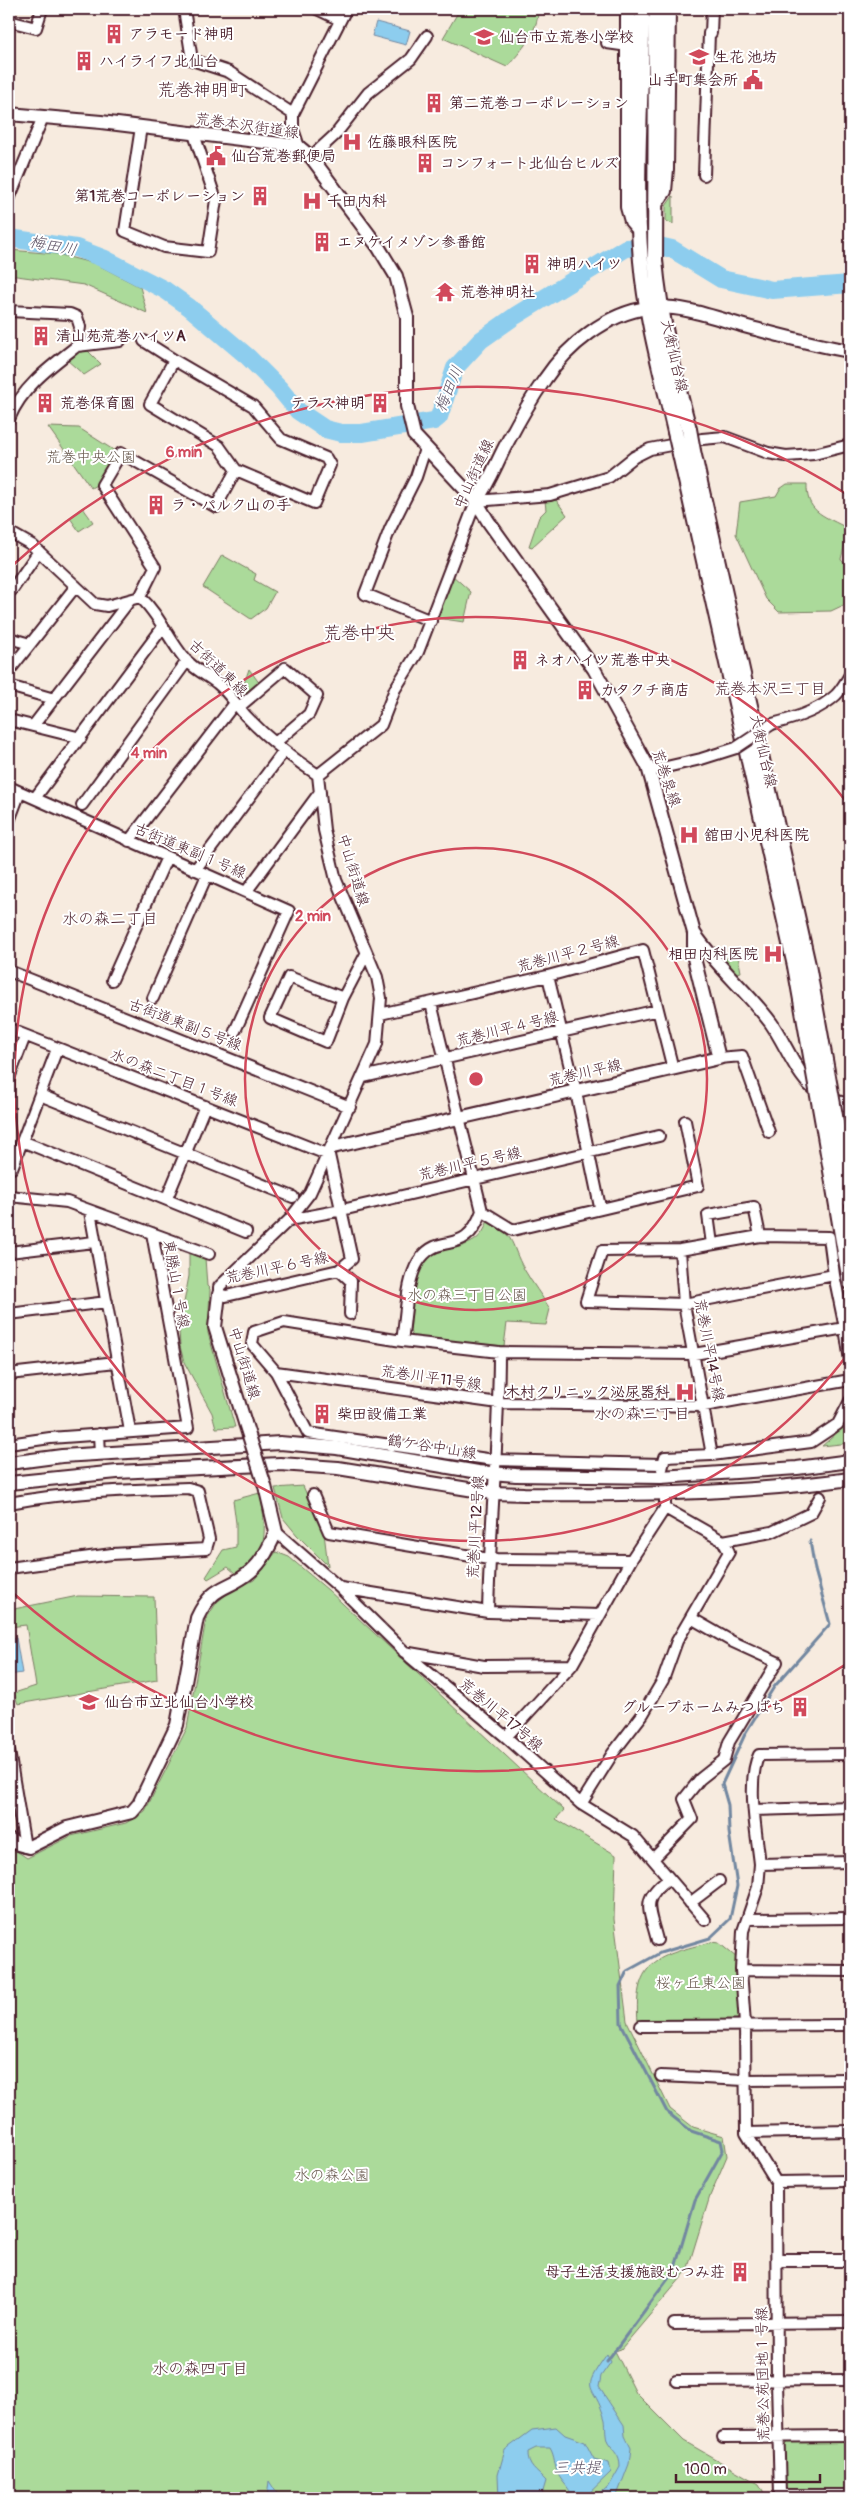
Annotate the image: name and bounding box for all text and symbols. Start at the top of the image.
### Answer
building icon: アラモード神明 [103,23,125,45]
place label: アラモード神明 [129,25,234,44]
school or university icon: 仙台市立荒巻小学校 [473,26,495,48]
place label: 仙台市立荒巻小学校 [499,28,634,47]
school or university icon: 生花 池坊 [688,46,710,68]
place label: 生花 池坊 [714,48,777,67]
building icon: ハイライフ北仙台 [73,50,95,72]
place label: ハイライフ北仙台 [99,52,219,71]
public building icon: 山手町集会所 [742,69,764,91]
place label: 山手町集会所 [648,71,738,90]
district label: 荒巻神明町 [157,79,247,102]
building icon: 第二荒巻コーポレーション [423,92,445,114]
place label: 第二荒巻コーポレーション [449,94,629,113]
street label: 荒巻本沢街道線 [194,109,300,143]
hospital icon: 佐藤眼科医院 [341,131,363,153]
place label: 佐藤眼科医院 [367,133,457,152]
public building icon: 仙台荒巻郵便局 [205,145,227,167]
place label: 仙台荒巻郵便局 [231,147,336,166]
building icon: コンフォート北仙台ヒルズ [414,152,436,174]
place label: コンフォート北仙台ヒルズ [440,154,619,173]
building icon: 第1荒巻コーポレーション [249,185,271,207]
place label: 第1荒巻コーポレーション [74,187,245,206]
hospital icon: 千田内科 [301,190,323,212]
place label: 千田内科 [327,192,387,211]
building icon: エヌケイメゾン参番館 [311,231,333,253]
water label: 梅田川 [28,232,78,260]
place label: エヌケイメゾン参番館 [337,233,486,252]
building icon: 神明ハイツ [521,253,543,275]
place label: 神明ハイツ [547,255,622,274]
temple icon: 荒巻神明社 [434,281,456,303]
place label: 荒巻神明社 [460,283,535,302]
street label: 大衡仙台線 [656,317,692,395]
building icon: 清山苑荒巻ハイツA [30,325,52,347]
place label: 清山苑荒巻ハイツA [56,327,186,346]
water label: 梅田川 [430,363,468,415]
building icon: 荒巻保育園 [34,392,56,414]
building icon: テラス神明 [369,392,391,414]
place label: 荒巻保育園 [60,394,135,413]
place label: テラス神明 [291,394,365,413]
street label: 中山街道線 [450,436,498,512]
text: 6 min [166,443,203,462]
park label: 荒巻中央公園 [46,448,136,467]
building icon: ラ・パルク山の手 [145,494,167,516]
place label: ラ・パルク山の手 [171,496,291,515]
district label: 荒巻中央 [323,622,395,645]
street label: 古街道東線 [184,635,252,701]
building icon: ネオハイツ荒巻中央 [509,649,531,671]
place label: ネオハイツ荒巻中央 [535,651,670,670]
building icon: カタクチ商店 [574,679,596,701]
district label: 荒巻本沢三丁目 [714,679,826,699]
place label: カタクチ商店 [600,681,690,700]
street label: 大衡仙台線 [745,712,781,790]
text: 4 min [131,744,168,763]
street label: 荒巻泉線 [647,747,685,809]
street label: 古街道東副１号線 [131,819,249,883]
hospital icon: 舘田小児科医院 [678,824,700,846]
place label: 舘田小児科医院 [704,826,809,845]
street label: 中山街道線 [333,831,373,909]
text: 2 min [295,907,331,926]
district label: 水の森二丁目 [62,909,158,929]
street label: 荒巻川平２号線 [515,931,621,977]
hospital icon: 相田内科医院 [762,943,784,965]
place label: 相田内科医院 [668,945,758,964]
street label: 古街道東副５号線 [126,995,244,1055]
street label: 荒巻川平４号線 [454,1007,560,1051]
street label: 水の森二丁目１号線 [108,1045,240,1111]
street label: 荒巻川平線 [546,1055,624,1091]
centre of rings [467,1070,485,1088]
street label: 荒巻川平５号線 [417,1143,523,1185]
street label: 東勝山１号線 [159,1238,193,1330]
street label: 荒巻川平６号線 [224,1248,330,1288]
park label: 水の森三丁目公園 [407,1286,527,1305]
street label: 荒巻川平14号線 [690,1297,728,1403]
street label: 中山街道線 [224,1324,264,1402]
street label: 荒巻川平11号線 [379,1362,483,1394]
hospital icon: 木村クリニック泌尿器科 [674,1381,696,1403]
place label: 木村クリニック泌尿器科 [505,1383,670,1402]
building icon: 柴田設備工業 [311,1403,333,1425]
district label: 水の森三丁目 [594,1404,690,1424]
place label: 柴田設備工業 [337,1405,427,1424]
street label: 鶴ケ谷中山線 [386,1431,478,1463]
street label: 荒巻川平12号線 [464,1474,488,1580]
street label: 荒巻川平17号線 [455,1674,547,1756]
school or university icon: 仙台市立北仙台小学校 [78,1691,100,1713]
place label: 仙台市立北仙台小学校 [104,1693,254,1712]
building icon: グループホームみつばち [789,1696,811,1718]
place label: グループホームみつばち [622,1698,785,1717]
park label: 桜ヶ丘東公園 [656,1974,746,1993]
park label: 水の森公園 [294,2166,370,2185]
building icon: 母子生活支援施設むつみ荘 [729,2261,751,2283]
place label: 母子生活支援施設むつみ荘 [545,2263,725,2282]
street label: 荒巻公苑団地１号線 [752,2306,774,2442]
district label: 水の森四丁目 [152,2359,248,2379]
scale bar [676,2452,820,2484]
water label: 三共提 [553,2458,602,2478]
text: 100 m [684,2460,727,2479]

